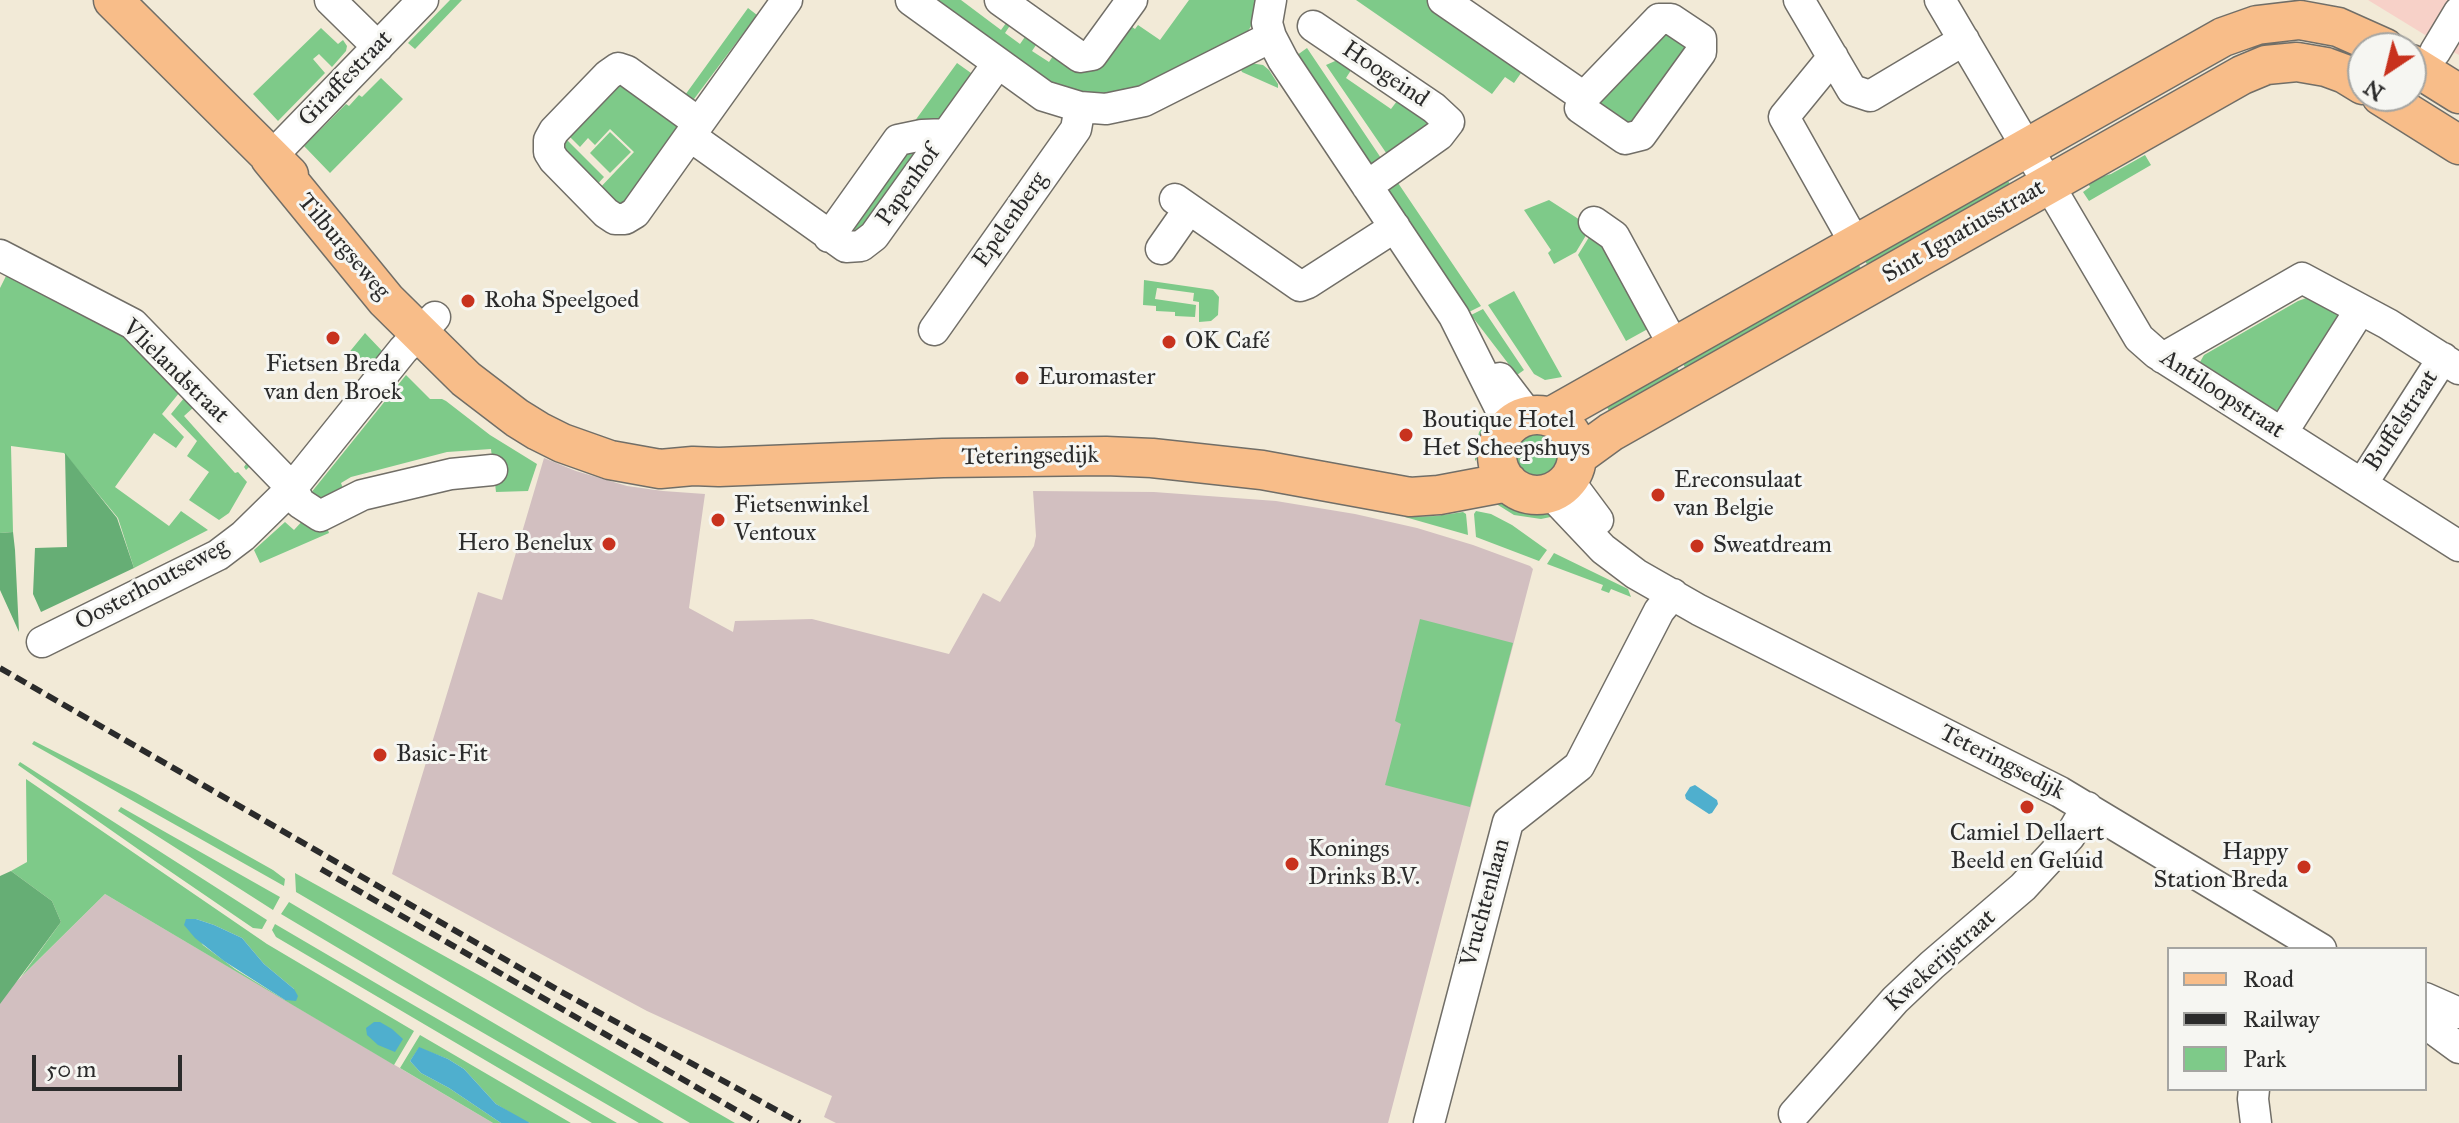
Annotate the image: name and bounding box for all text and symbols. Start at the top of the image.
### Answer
street label: Giraffestraat [293,25,399,133]
north arrow [2347,32,2427,112]
street label: Hoogeind [1336,36,1434,114]
text: N [2359,74,2389,107]
street label: Papenhof [871,140,947,232]
street label: Epelenberg [968,167,1054,273]
street label: Sint Ignatiusstraat [1878,174,2050,290]
street label: Tilburgseweg [290,188,396,306]
place label: Roha Speelgoed [484,287,639,315]
marker: Roha Speelgoed [459,292,477,310]
street label: Vlielandstraat [116,314,234,430]
place label: OK Café [1185,328,1270,356]
marker: Fietsen Breda van den Broek [324,329,342,347]
marker: OK Café [1160,333,1178,351]
street label: Antiloopstraat [2155,344,2289,446]
place label: Fietsen Breda van den Broek [264,351,402,407]
place label: Euromaster [1038,364,1156,392]
street label: Buffelstraat [2359,365,2445,477]
marker: Euromaster [1013,369,1031,387]
place label: Boutique Hotel Het Scheepshuys [1422,407,1590,463]
marker: Boutique Hotel Het Scheepshuys [1397,426,1415,444]
street label: Teteringsedijk [961,441,1099,473]
place label: Ereconsulaat van Belgie [1674,467,1802,523]
marker: Ereconsulaat van Belgie [1649,486,1667,504]
place label: Fietsenwinkel Ventoux [734,492,869,548]
marker: Fietsenwinkel Ventoux [709,511,727,529]
place label: Hero Benelux [458,530,593,558]
place label: Sweatdream [1713,532,1832,560]
street label: Oosterhoutseweg [71,533,233,637]
marker: Hero Benelux [600,535,618,553]
marker: Sweatdream [1688,537,1706,555]
street label: Teteringsedijk [1934,719,2070,807]
place label: Basic-Fit [396,741,488,769]
marker: Basic-Fit [371,746,389,764]
marker: Camiel Dellaert Beeld en Geluid [2018,798,2036,816]
place label: Camiel Dellaert Beeld en Geluid [1950,820,2104,876]
place label: Konings Drinks B.V. [1308,836,1420,892]
street label: Vruchtenlaan [1455,836,1517,970]
place label: Happy Station Breda [2153,839,2288,895]
marker: Konings Drinks B.V. [1283,855,1301,873]
marker: Happy Station Breda [2295,858,2313,876]
street label: Kwekerijstraat [1880,904,2002,1018]
legend [2167,947,2427,1091]
text: Road [2243,964,2294,994]
text: Railway [2243,1004,2320,1034]
scale bar [36,1039,186,1089]
text: Park [2243,1044,2286,1074]
text: 50 m [46,1054,96,1084]

